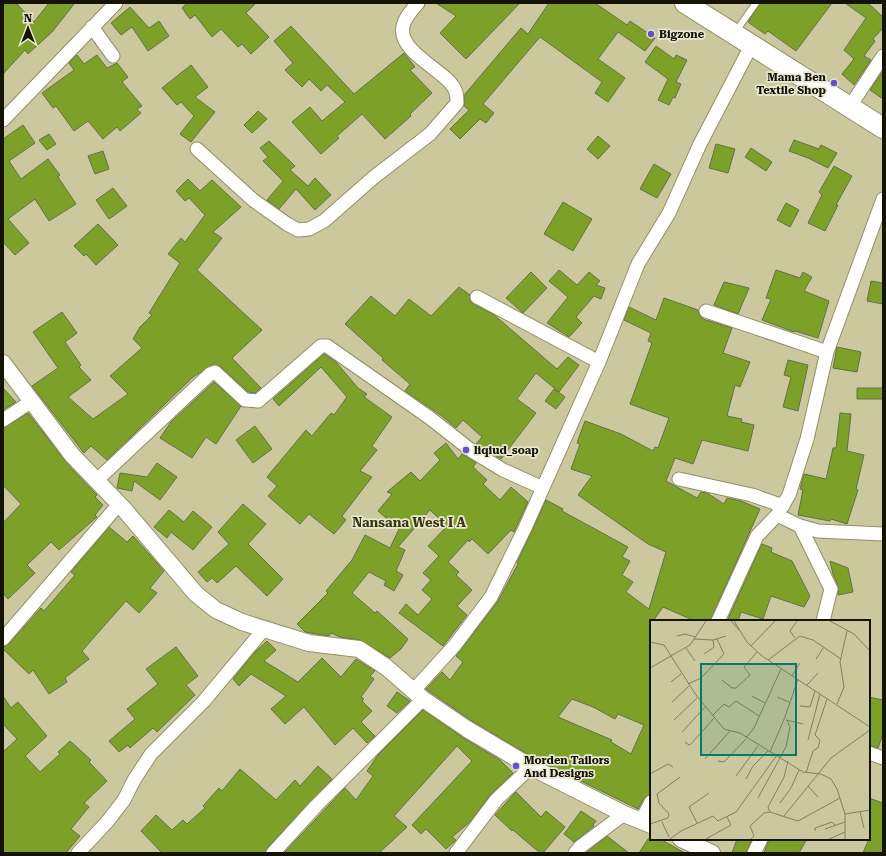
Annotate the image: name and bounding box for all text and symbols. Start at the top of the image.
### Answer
north arrow [8,8,48,48]
text: N [24,12,33,25]
place label: Bigzone [659,28,705,41]
marker: Bigzone [646,29,656,39]
place label: Mama Ben Textile Shop [756,71,827,97]
marker: Mama Ben Textile Shop [829,78,839,88]
place label: liqiud_soap [474,444,539,457]
marker: liqiud_soap [461,445,471,455]
district label: Nansana West I A [352,515,466,530]
inset map [650,620,870,840]
place label: Morden Tailors And Designs [524,754,610,780]
marker: Morden Tailors And Designs [511,761,521,771]

